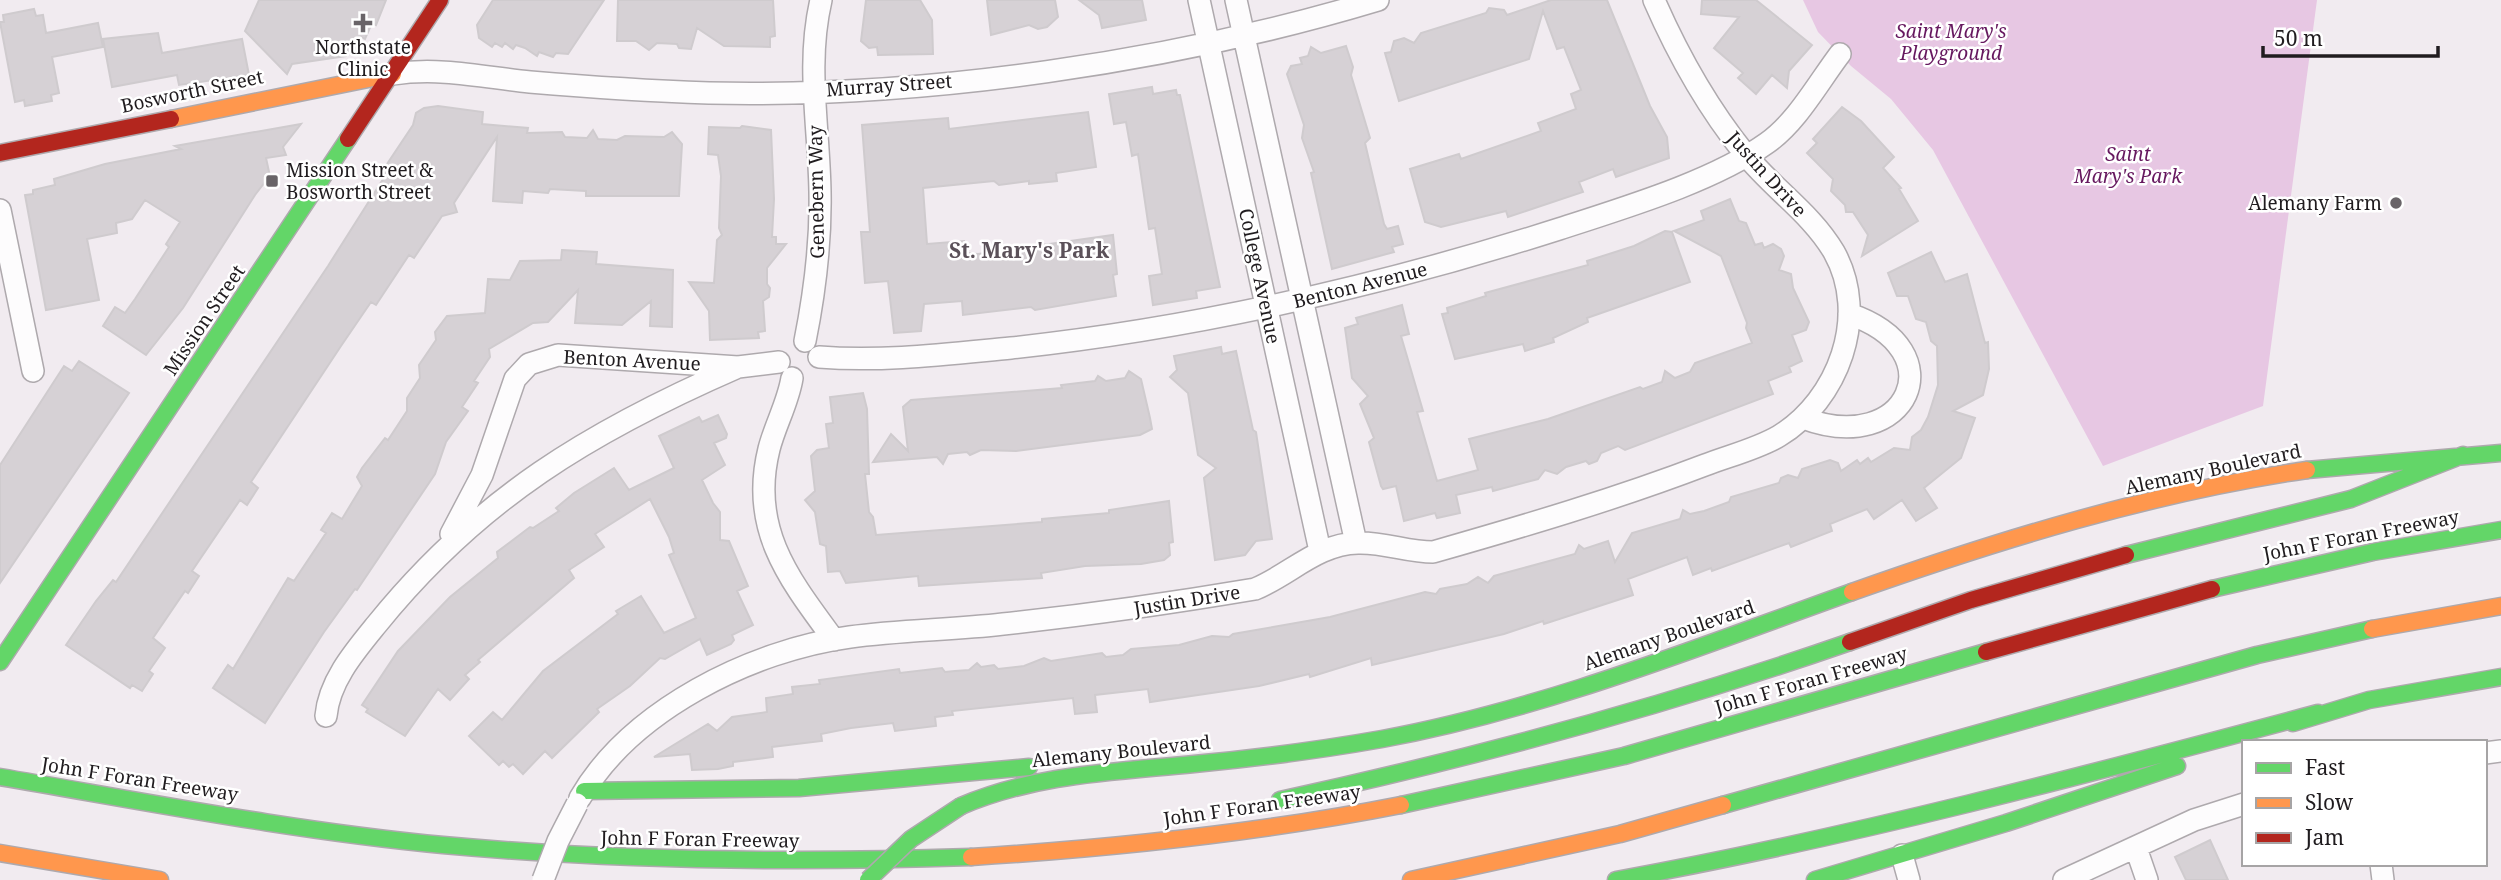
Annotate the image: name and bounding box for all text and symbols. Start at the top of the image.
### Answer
marker: Northstate Clinic [353,13,373,33]
scale bar [2263,14,2438,58]
park label: Saint Mary's Playground [1895,18,2007,66]
text: 50 m [2274,24,2323,52]
place label: Northstate Clinic [315,34,411,82]
street label: Bosworth Street [118,63,266,119]
street label: Murray Street [825,68,953,102]
street label: Genebern Way [802,125,830,259]
street label: Justin Drive [1721,125,1813,223]
park label: Saint Mary's Park [2073,141,2183,189]
place label: Mission Street & Bosworth Street [286,157,433,205]
marker: Mission Street & Bosworth Street [264,173,280,189]
place label: Alemany Farm [2248,190,2382,216]
marker: Alemany Farm [2388,195,2404,211]
street label: College Avenue [1233,206,1287,346]
district label: St. Mary's Park [949,236,1110,264]
street label: Benton Avenue [1290,256,1430,314]
street label: Mission Street [157,259,251,380]
street label: Benton Avenue [563,343,701,377]
street label: Alemany Boulevard [2123,438,2304,500]
street label: John F Foran Freeway [2260,503,2461,567]
street label: Justin Drive [1131,579,1242,621]
street label: Alemany Boulevard [1580,593,1758,677]
street label: John F Foran Freeway [1711,640,1910,720]
street label: Alemany Boulevard [1030,729,1212,773]
legend [2242,740,2487,866]
street label: John F Foran Freeway [39,750,241,807]
text: Fast [2305,753,2345,781]
street label: John F Foran Freeway [1161,778,1363,832]
text: Slow [2305,788,2354,816]
text: Jam [2304,823,2344,851]
street label: John F Foran Freeway [599,824,800,854]

